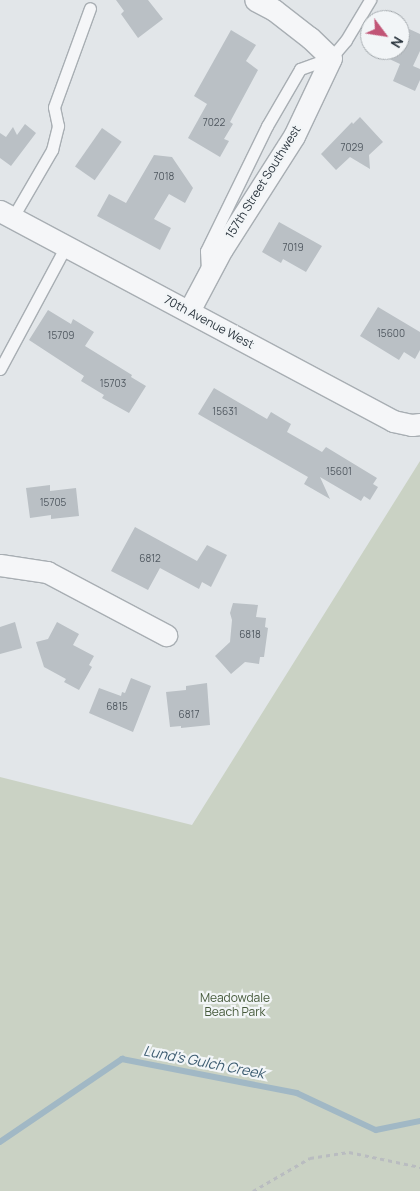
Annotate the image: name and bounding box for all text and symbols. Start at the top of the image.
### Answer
north arrow [360,10,410,60]
text: N [387,33,408,52]
house number: 7022 [203,117,225,129]
street label: 157th Street Southwest [222,123,304,241]
house number: 7029 [340,142,364,154]
house number: 7018 [154,171,174,183]
house number: 7019 [282,242,304,254]
street label: 70th Avenue West [162,292,256,352]
house number: 15600 [377,328,405,340]
house number: 15709 [48,330,74,342]
house number: 15703 [100,378,126,390]
house number: 15631 [212,406,238,418]
house number: 15601 [326,466,352,478]
house number: 15705 [40,497,66,509]
house number: 6812 [139,553,161,565]
house number: 6818 [239,629,261,641]
house number: 6815 [106,701,128,713]
house number: 6817 [179,709,199,721]
park label: Meadowdale Beach Park [200,991,270,1019]
water label: Lund's Gulch Creek [142,1042,266,1082]

